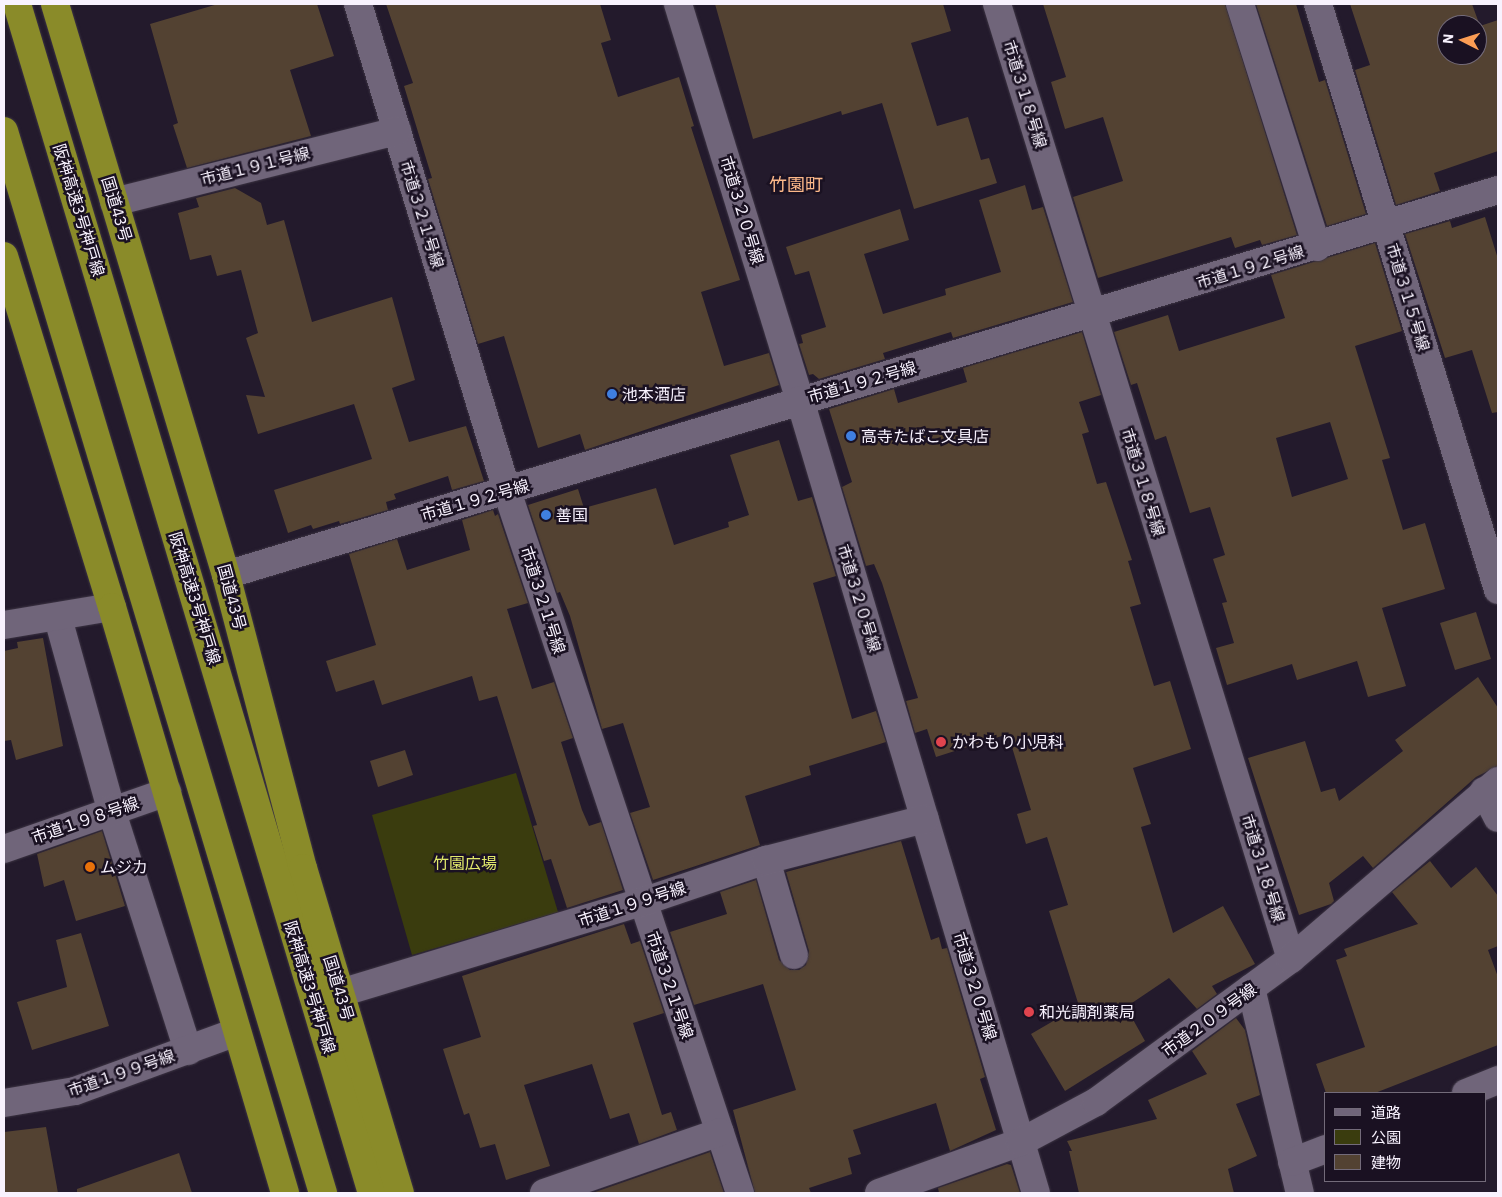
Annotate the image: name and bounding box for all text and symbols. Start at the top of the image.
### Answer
north arrow [1437,15,1487,65]
text: N [1439,33,1457,45]
street label: 市道３１８号線 [999,38,1051,150]
street label: 阪神高速3号神戸線 [50,141,108,279]
street label: 市道１９１号線 [198,143,312,189]
street label: 市道３２０号線 [716,154,768,266]
street label: 市道３２１号線 [396,158,448,270]
street label: 国道43号 [98,174,136,244]
district label: 竹園町 [769,174,823,196]
street label: 市道１９２号線 [1194,241,1306,293]
street label: 市道３１５号線 [1382,241,1434,353]
street label: 市道１９２号線 [806,357,918,407]
place label: 池本酒店 [622,384,686,404]
marker: 池本酒店 [606,388,618,400]
place label: 高寺たばこ文具店 [861,426,989,446]
street label: 市道３１８号線 [1117,426,1169,538]
marker: 高寺たばこ文具店 [845,430,857,442]
street label: 市道１９２号線 [419,475,531,525]
place label: 善国 [556,505,588,525]
marker: 善国 [540,509,552,521]
street label: 阪神高速3号神戸線 [166,529,224,667]
street label: 市道３２０号線 [833,542,885,654]
street label: 市道３２１号線 [517,544,569,656]
street label: 国道43号 [214,562,250,632]
place label: かわもり小児科 [952,732,1064,752]
marker: かわもり小児科 [934,735,948,749]
street label: 市道１９８号線 [29,793,141,847]
street label: 市道３１８号線 [1237,812,1289,924]
park label: 竹園広場 [433,853,497,873]
place label: ムジカ [100,857,148,877]
marker: ムジカ [84,861,96,873]
street label: 市道１９９号線 [576,878,688,930]
street label: 阪神高速3号神戸線 [281,918,339,1056]
street label: 市道３２１号線 [643,929,697,1041]
street label: 市道３２０号線 [949,930,1001,1042]
street label: 国道43号 [320,953,358,1023]
street label: 市道２０９号線 [1158,979,1260,1061]
place label: 和光調剤薬局 [1039,1002,1135,1022]
marker: 和光調剤薬局 [1023,1006,1035,1018]
street label: 市道１９９号線 [65,1046,177,1100]
legend [1324,1092,1487,1182]
text: 道路 [1371,1103,1401,1122]
text: 公園 [1371,1128,1401,1147]
text: 建物 [1371,1153,1401,1172]

